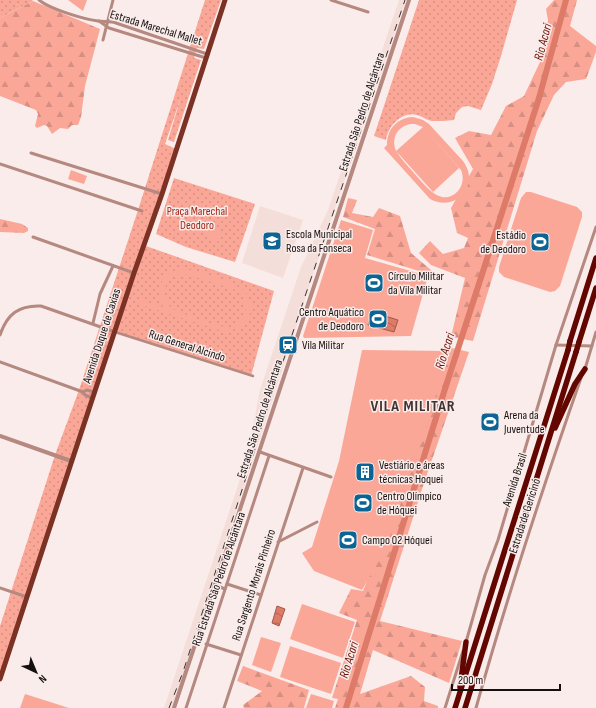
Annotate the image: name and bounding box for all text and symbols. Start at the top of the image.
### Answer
street label: Estrada Marechal Mallet [108,7,204,49]
water label: Rio Acari [530,21,556,62]
street label: Estrada São Pedro de Alcântara [336,50,388,173]
park label: Praça Marechal Deodoro [167,204,227,233]
place label: Escola Municipal Rosa da Fonseca [286,227,352,256]
place label: Estádio de Deodoro [480,228,526,257]
school or university icon: Escola Municipal Rosa da Fonseca [261,230,283,252]
sports icon: Estádio de Deodoro [529,231,551,253]
place label: Círculo Militar da Vila Militar [388,269,445,298]
sports icon: Círculo Militar da Vila Militar [363,272,385,294]
street label: Avenida Duque de Caxias [79,287,124,386]
place label: Centro Aquático de Deodoro [299,305,364,334]
sports icon: Centro Aquático de Deodoro [367,308,389,330]
street label: Rua General Alcindo [147,327,227,365]
water label: Rio Acari [432,330,459,371]
station icon: Vila Militar [277,334,299,356]
place label: Vila Militar [302,338,345,353]
street label: Estrada São Pedro de Alcântara [234,357,286,480]
district label: VILA MILITAR [370,397,456,416]
place label: Arena da Juventude [503,408,545,437]
sports icon: Arena da Juventude [479,411,501,433]
street label: Avenida Brasil [499,451,531,510]
place label: Vestiário e áreas técnicas Hoquei [379,458,445,487]
building icon: Vestiário e áreas técnicas Hoquei [354,461,376,483]
street label: Estrada de Gericinó [506,477,544,555]
place label: Centro Olímpico de Hóquei [377,489,442,518]
sports icon: Centro Olímpico de Hóquei [352,492,374,514]
street label: Rua Estrada São Pedro de Alcântara [189,510,249,648]
street label: Rua Sargento Morais Pinheiro [229,527,279,643]
sports icon: Campo 02 Hóquei [337,529,359,551]
place label: Campo 02 Hóquei [362,533,432,548]
water label: Rio Acari [336,639,362,680]
north arrow [16,652,56,692]
scale bar [452,666,560,692]
text: N [36,672,49,686]
text: 200 m [458,673,484,688]

